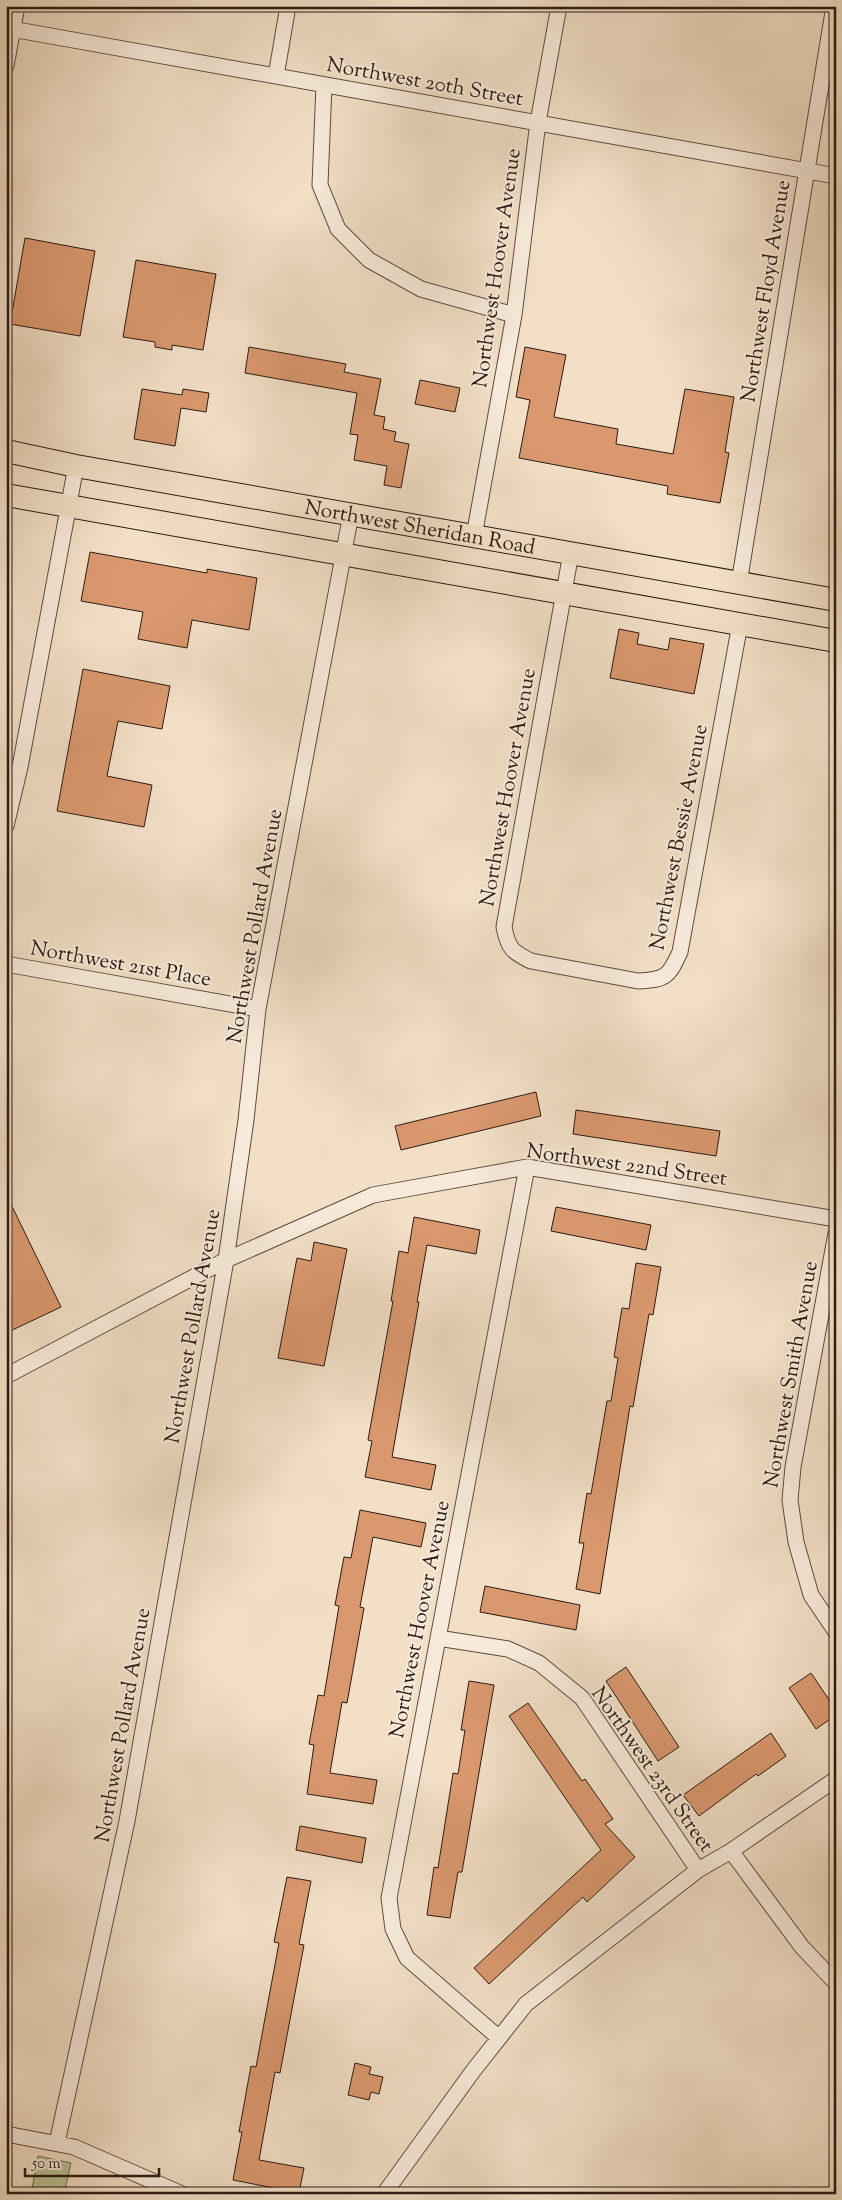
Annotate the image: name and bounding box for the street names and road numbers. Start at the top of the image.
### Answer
street label: Northwest 20th Street [324,51,525,115]
street label: Northwest Hoover Avenue [466,147,530,390]
street label: Northwest Floyd Avenue [735,178,799,405]
street label: Northwest Sheridan Road [302,494,538,564]
street label: Northwest Hoover Avenue [473,666,545,909]
street label: Northwest Bessie Avenue [643,722,717,953]
street label: Northwest Pollard Avenue [221,807,291,1046]
street label: Northwest 21st Place [28,934,213,996]
street label: Northwest 22nd Street [524,1137,729,1195]
street label: Northwest Pollard Avenue [159,1207,229,1446]
street label: Northwest Smith Avenue [757,1259,827,1490]
street label: Northwest Hoover Avenue [383,1498,459,1741]
street label: Northwest Pollard Avenue [89,1606,159,1845]
street label: Northwest 23rd Street [583,1681,720,1859]

